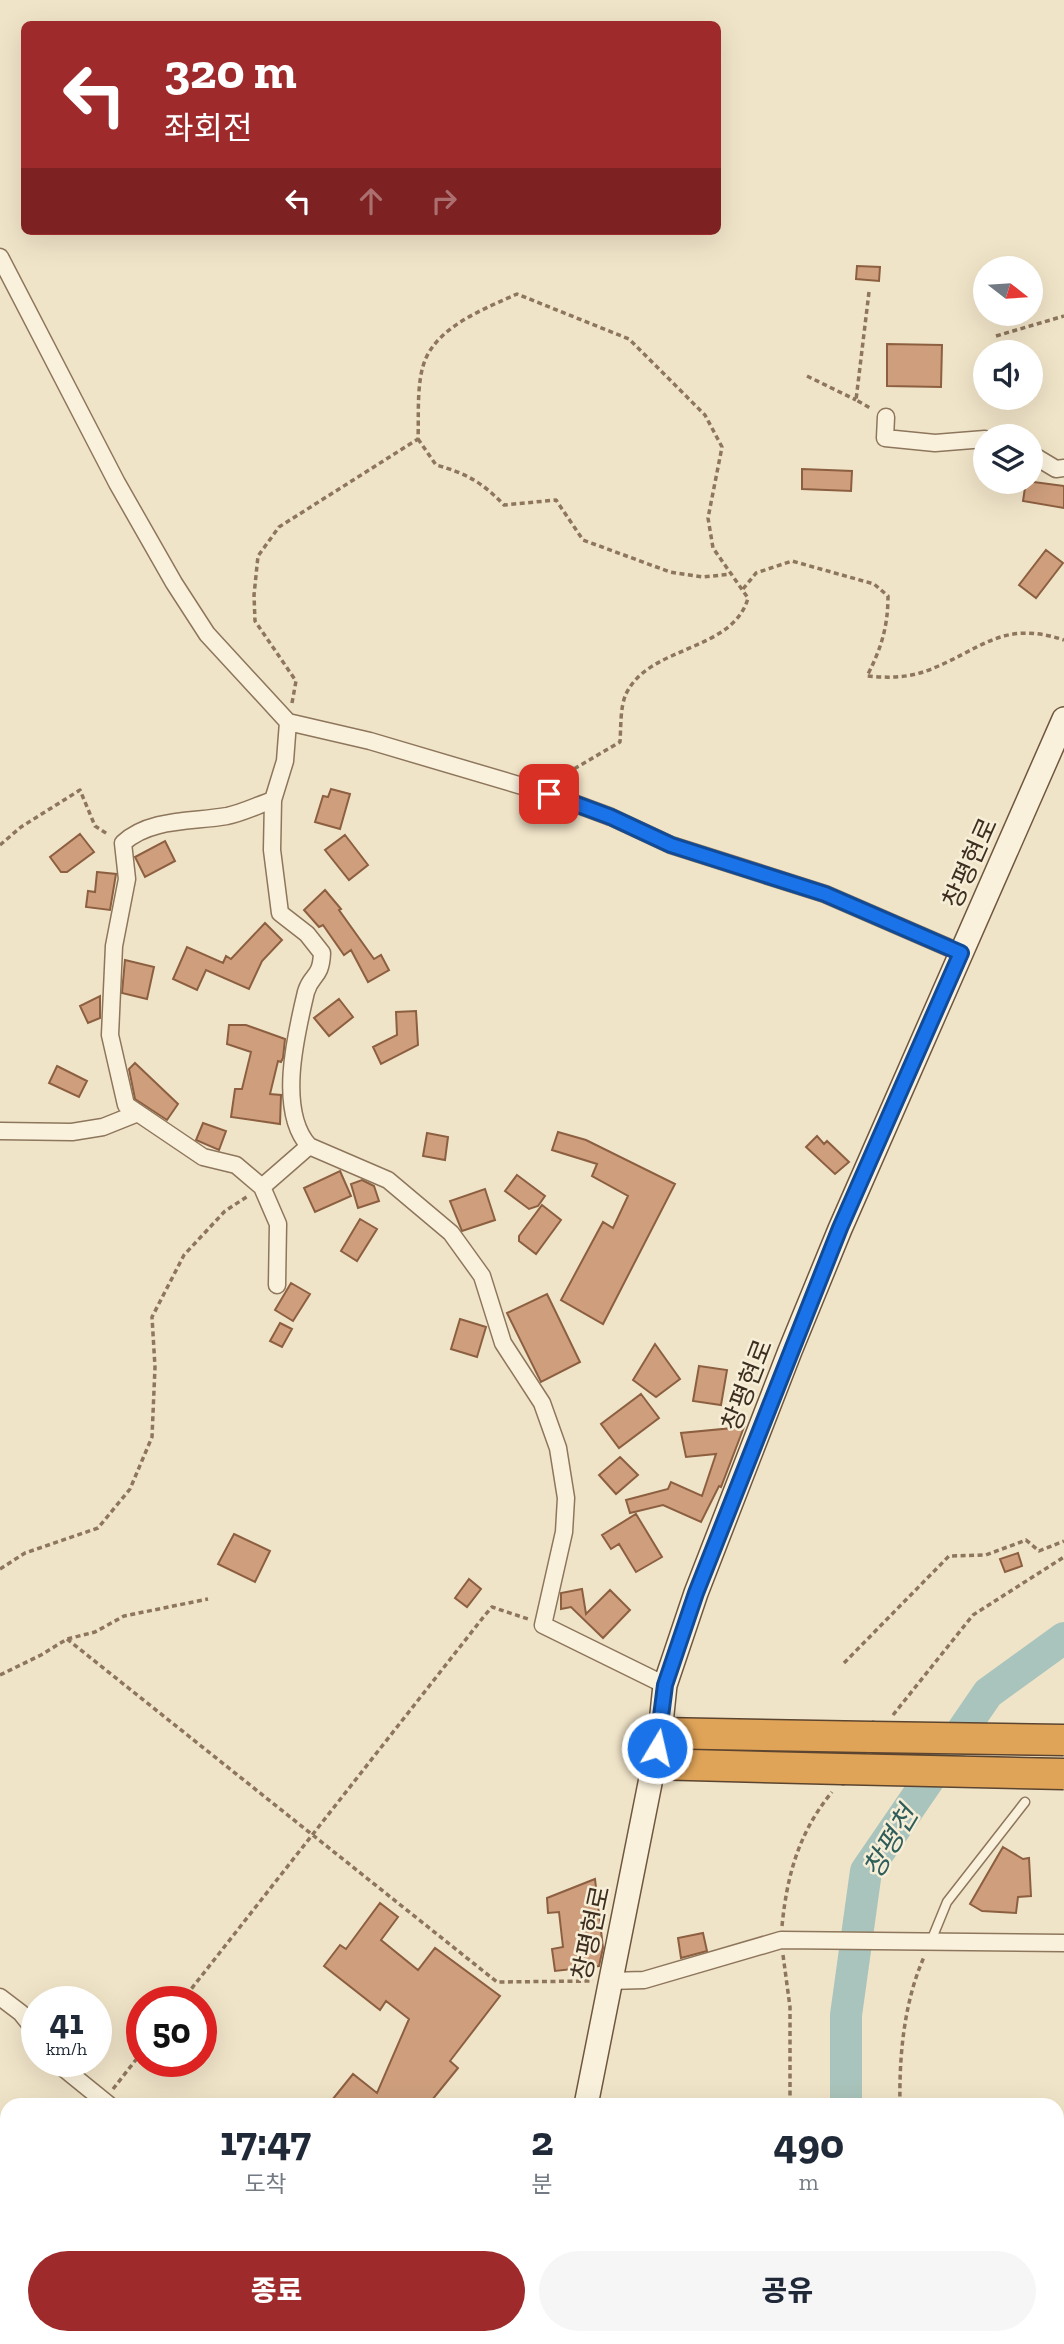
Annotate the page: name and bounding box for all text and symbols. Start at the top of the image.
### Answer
text: 320 m [164,42,297,101]
icon: left [49,49,140,140]
text: 좌회전 [164,109,252,147]
icon: left [279,182,317,220]
icon: ahead [352,182,390,220]
icon: right [425,182,463,220]
north arrow [973,256,1043,326]
map controls [973,256,1043,494]
button: sound [973,340,1043,410]
button: layers [973,424,1043,494]
pin [519,764,579,824]
icon: arrive [530,775,568,813]
street label: 창평현로 [936,813,1004,913]
street label: 창평현로 [715,1335,779,1435]
position arrow [620,1711,694,1785]
water label: 창평천 [856,1798,926,1884]
street label: 창평현로 [565,1883,617,1983]
speed limit sign: 50 [126,1986,217,2077]
text: 41 [49,2001,84,2043]
text: km/h [46,2038,87,2060]
text: 17:47 [220,2115,311,2166]
text: 2 [531,2115,554,2166]
text: 490 [773,2118,844,2169]
text: m [799,2168,819,2196]
text: 도착 [244,2170,287,2198]
text: 분 [532,2170,553,2198]
button: 종료 [28,2251,525,2331]
button: 공유 [539,2251,1036,2331]

